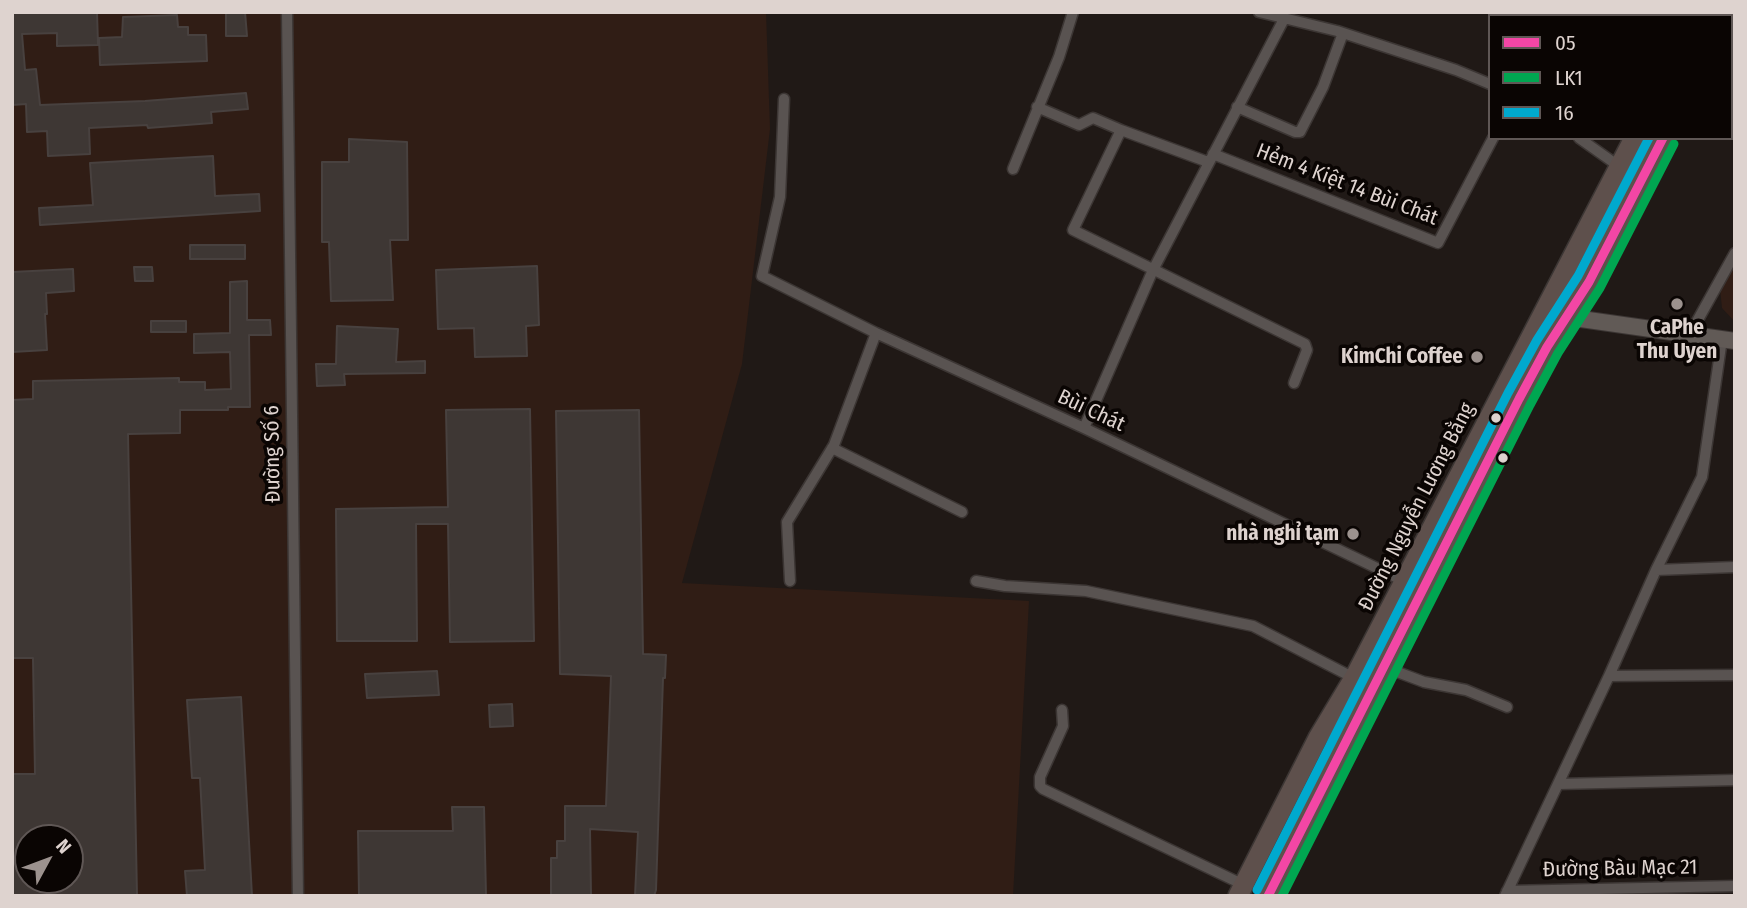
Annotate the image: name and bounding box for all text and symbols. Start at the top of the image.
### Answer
legend [1488,14,1733,140]
text: 05 [1555,30,1576,56]
text: LK1 [1555,65,1583,91]
text: 16 [1555,100,1574,126]
street label: Hẻm 4 Kiệt 14 Bùi Chát [1253,139,1441,231]
marker: CaPhe Thu Uyen [1669,296,1685,312]
place label: CaPhe Thu Uyen [1637,315,1717,365]
place label: KimChi Coffee [1341,344,1463,370]
marker: KimChi Coffee [1469,349,1485,365]
street label: Bùi Chát [1053,384,1129,438]
street label: Đường Nguyễn Lương Bằng [1354,399,1480,615]
street label: Đường Số 6 [260,405,286,503]
unlabelled marker [1489,411,1503,425]
unlabelled marker [1496,451,1510,465]
place label: nhà nghỉ tạm [1226,521,1339,547]
marker: nhà nghỉ tạm [1345,526,1361,542]
north arrow [14,824,84,894]
text: N [51,834,76,858]
street label: Đường Bàu Mạc 21 [1542,855,1698,883]

